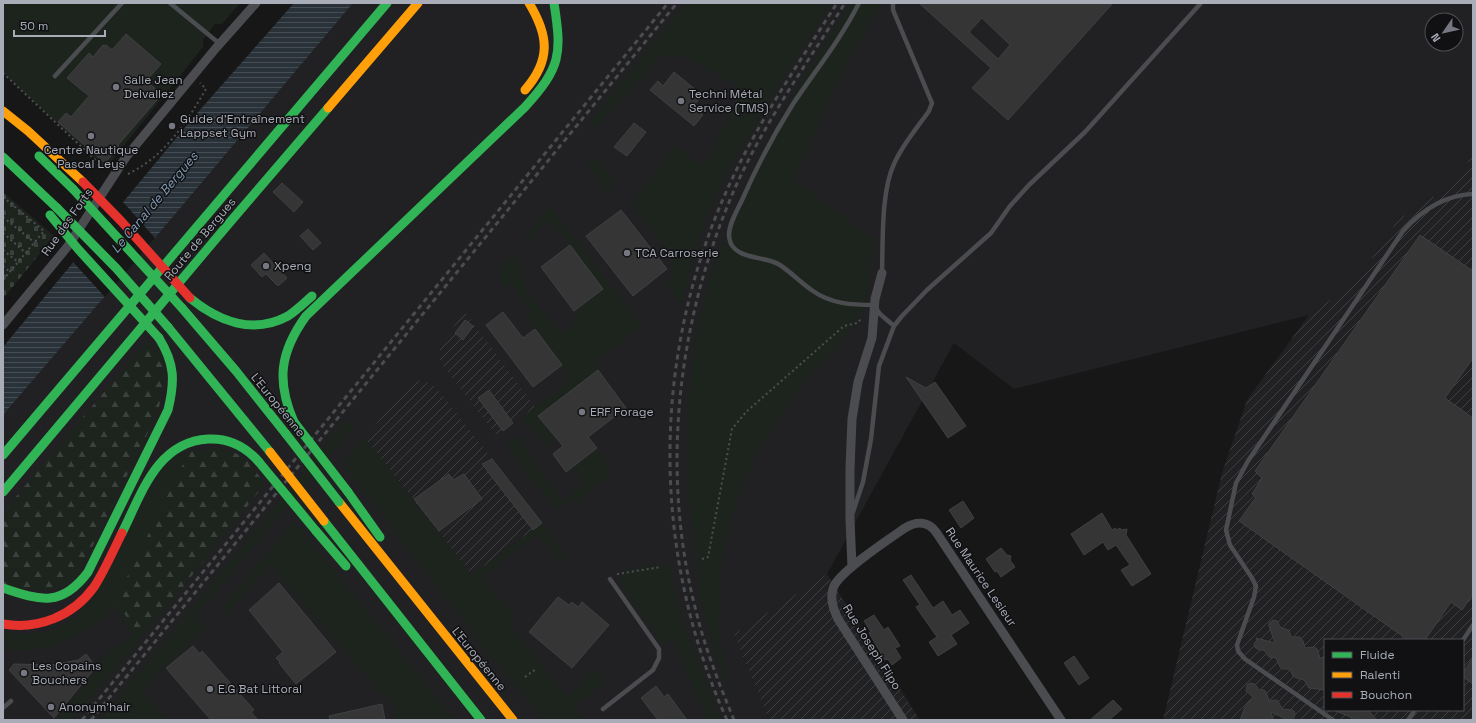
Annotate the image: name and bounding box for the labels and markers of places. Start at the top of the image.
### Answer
place label: Salle Jean Delvallez [124,72,183,102]
marker: Salle Jean Delvallez [111,82,121,92]
place label: Techni Métal Service (TMS) [689,86,769,116]
marker: Techni Métal Service (TMS) [676,96,686,106]
place label: Guide d'Entraînement Lappset Gym [180,111,305,141]
marker: Guide d'Entraînement Lappset Gym [167,121,177,131]
marker: Centre Nautique Pascal Leys [86,131,96,141]
place label: Centre Nautique Pascal Leys [44,142,138,172]
place label: TCA Carroserie [635,245,719,261]
marker: TCA Carroserie [622,248,632,258]
place label: Xpeng [274,258,312,274]
marker: Xpeng [261,261,271,271]
place label: ERF Forage [590,404,654,420]
marker: ERF Forage [577,407,587,417]
place label: Les Copains Bouchers [32,658,101,688]
marker: Les Copains Bouchers [19,668,29,678]
place label: E.G Bat Littoral [218,681,302,697]
marker: E.G Bat Littoral [205,684,215,694]
place label: Anonym'hair [59,699,131,715]
marker: Anonym'hair [46,702,56,712]

